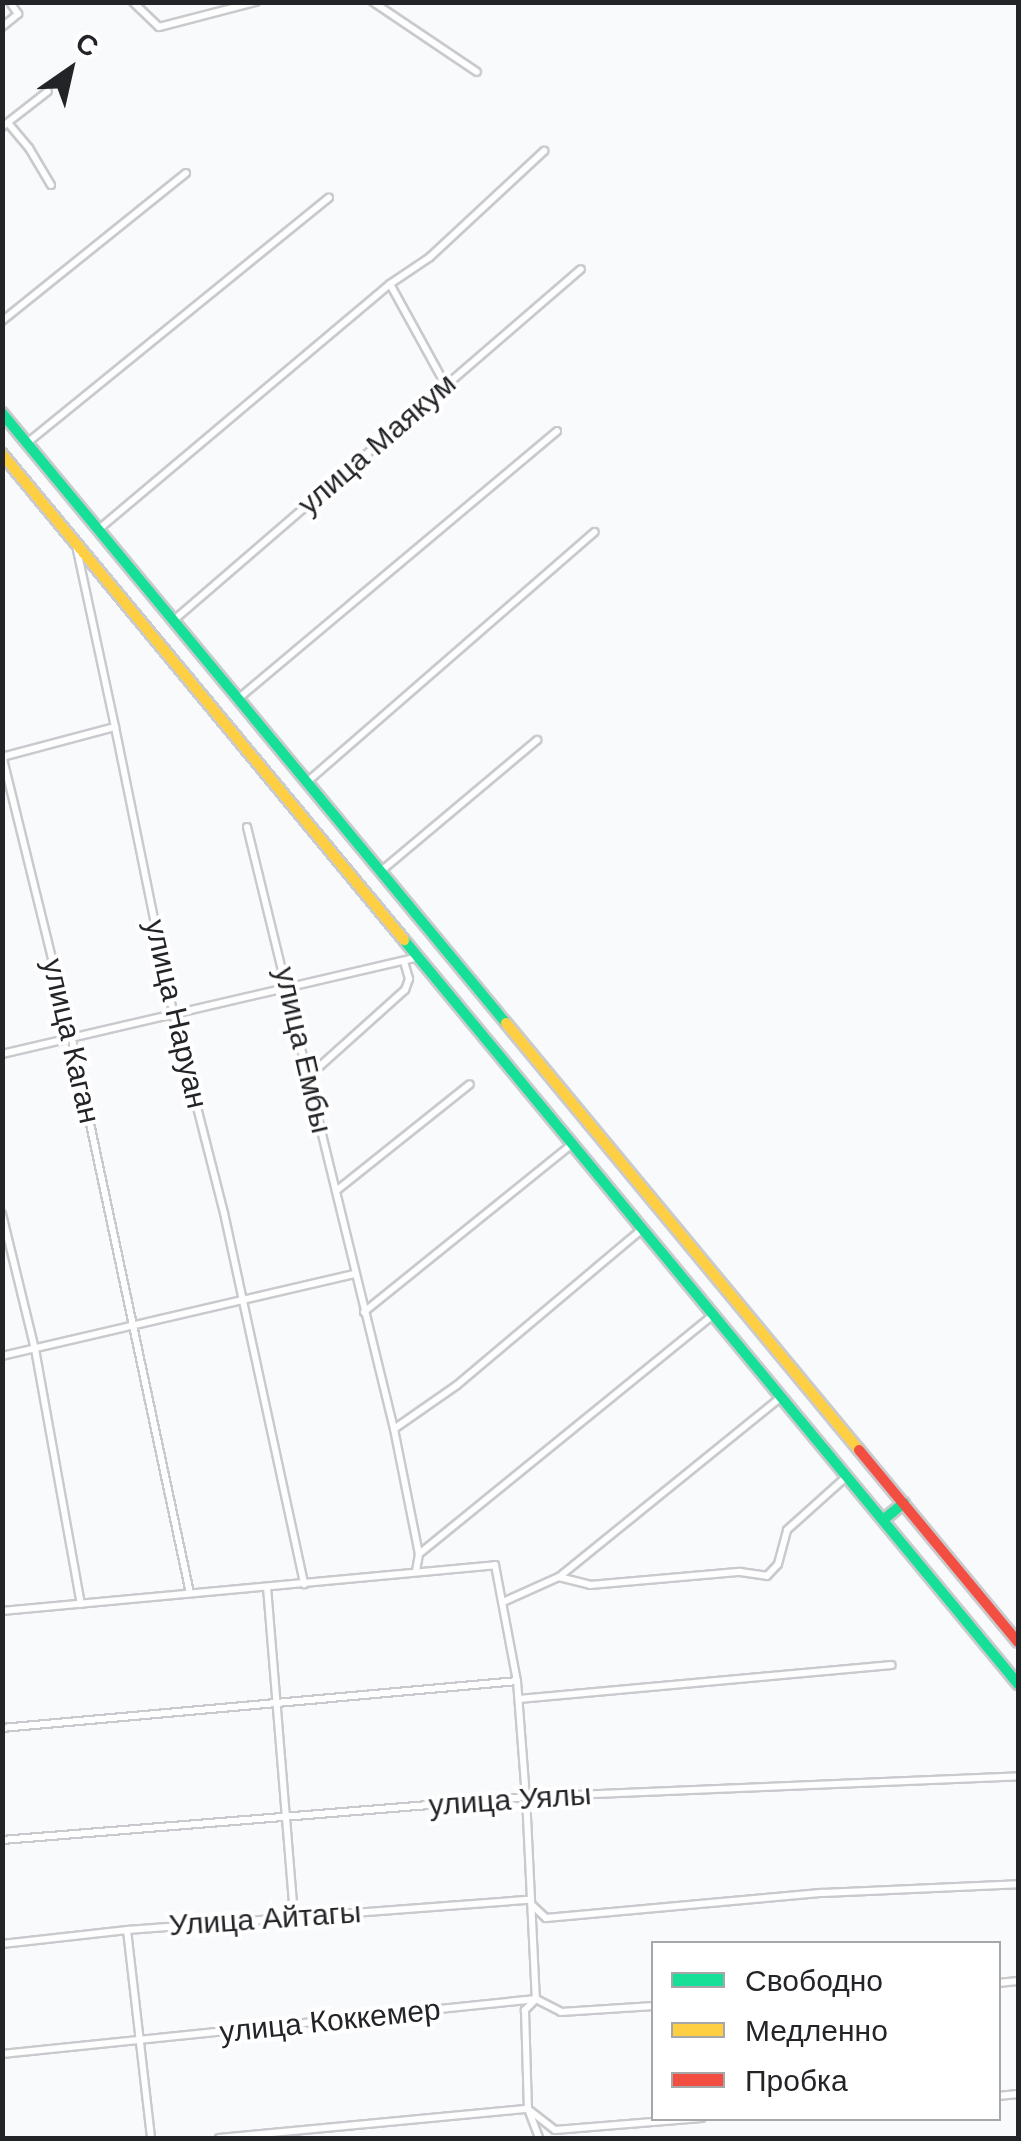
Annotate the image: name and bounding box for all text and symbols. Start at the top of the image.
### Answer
north arrow [20,20,120,120]
text: С [68,24,106,66]
street label: улица Маякум [291,366,463,522]
street label: улица Наруан [137,916,215,1112]
street label: улица Каган [35,955,107,1127]
street label: улица Ембы [266,963,340,1137]
street label: улица Уялы [428,1776,592,1824]
street label: Улица Айтагы [168,1894,362,1944]
legend [651,1941,1001,2121]
text: Свободно [745,1961,883,2000]
street label: улица Коккемер [218,1992,442,2050]
text: Медленно [745,2011,888,2050]
text: Пробка [745,2061,848,2100]

